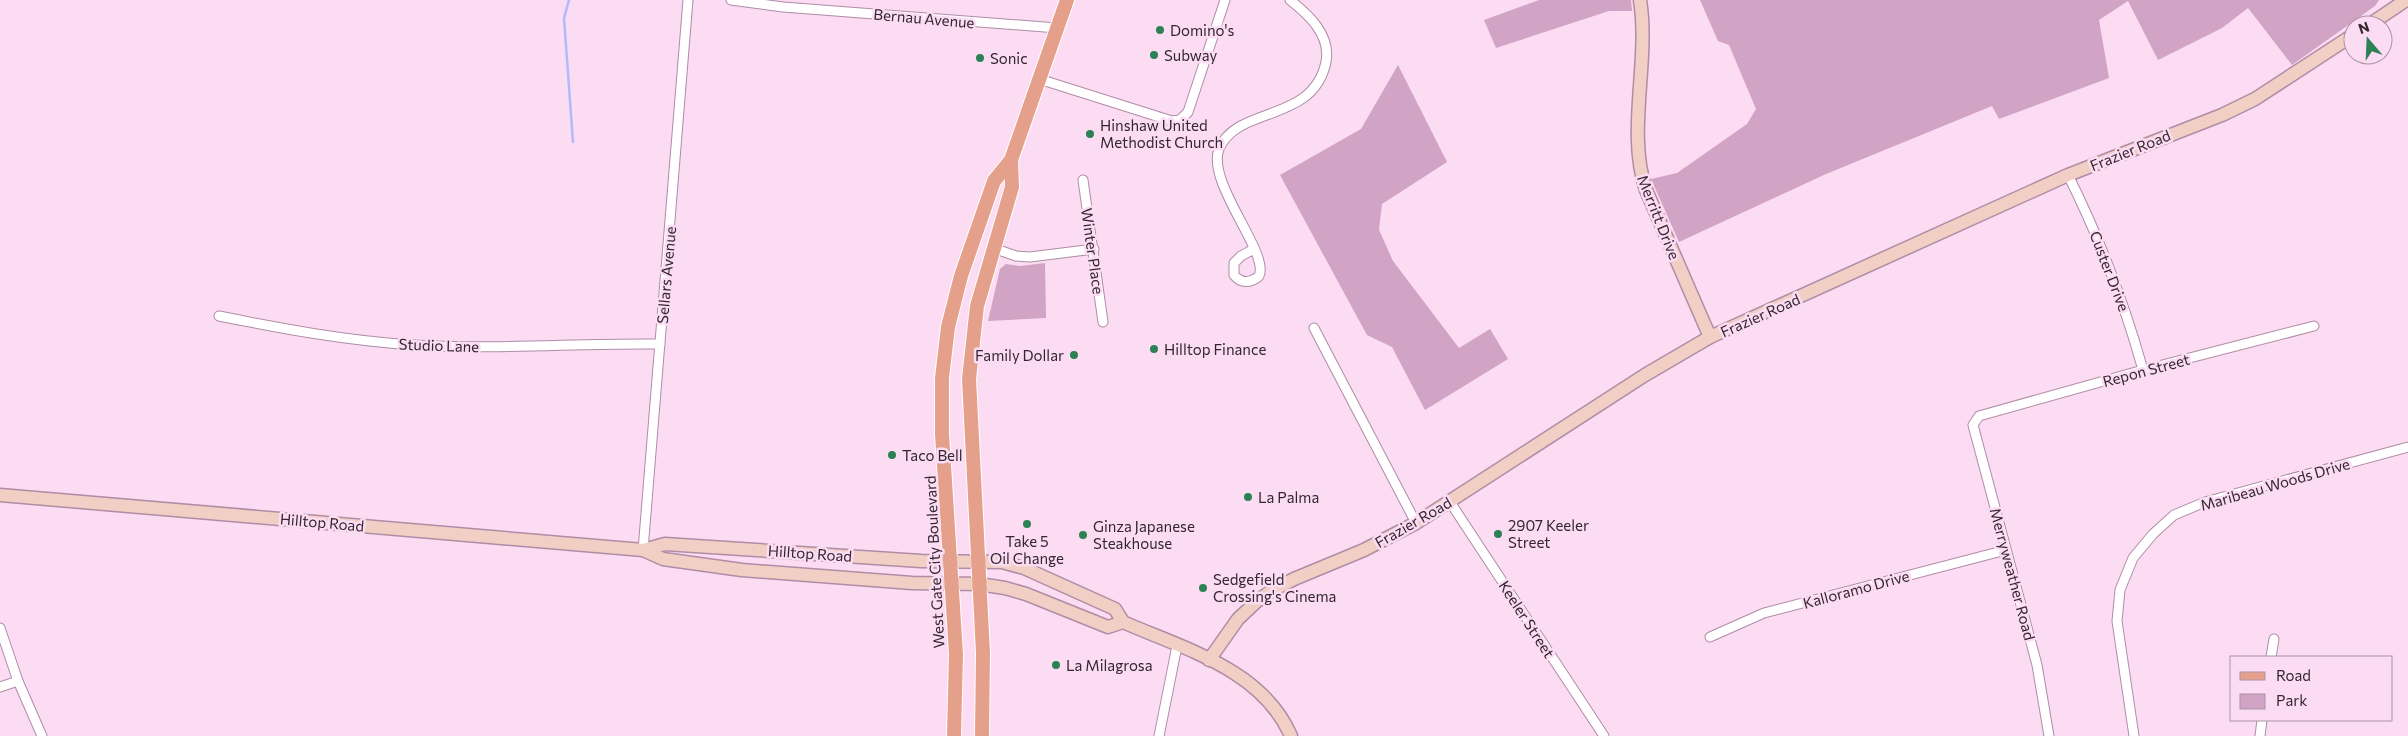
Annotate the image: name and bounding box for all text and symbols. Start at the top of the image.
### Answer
street label: Bernau Avenue [873,5,975,31]
north arrow [2343,15,2393,65]
text: N [2356,17,2371,37]
place label: Domino's [1170,21,1235,39]
marker: Domino's [1154,24,1166,36]
place label: Subway [1164,46,1217,64]
place label: Sonic [990,49,1028,67]
marker: Subway [1148,49,1160,61]
marker: Sonic [974,52,986,64]
place label: Hinshaw United Methodist Church [1100,116,1223,151]
street label: Frazier Road [2087,126,2173,174]
marker: Hinshaw United Methodist Church [1084,128,1096,140]
street label: Merritt Drive [1634,172,1684,262]
street label: Winter Place [1078,207,1108,295]
street label: Sellars Avenue [653,226,679,324]
street label: Custer Drive [2086,228,2134,314]
street label: Frazier Road [1717,289,1803,341]
street label: Studio Lane [398,335,480,355]
place label: Hilltop Finance [1164,340,1266,358]
marker: Hilltop Finance [1148,343,1160,355]
place label: Family Dollar [975,346,1064,364]
marker: Family Dollar [1068,349,1080,361]
street label: Repon Street [2101,350,2191,390]
place label: Taco Bell [902,446,963,464]
marker: Taco Bell [886,449,898,461]
street label: Maribeau Woods Drive [2198,454,2352,514]
street label: West Gate City Boulevard [920,475,948,649]
place label: La Palma [1258,488,1319,506]
marker: La Palma [1242,491,1254,503]
street label: Frazier Road [1372,493,1454,551]
street label: Merryweather Road [1987,506,2039,642]
street label: Hilltop Road [279,509,365,535]
place label: 2907 Keeler Street [1508,516,1589,551]
place label: Ginza Japanese Steakhouse [1093,517,1195,552]
marker: Take 5 Oil Change [1021,518,1033,530]
marker: 2907 Keeler Street [1492,528,1504,540]
marker: Ginza Japanese Steakhouse [1077,529,1089,541]
place label: Take 5 Oil Change [990,532,1064,567]
street label: Hilltop Road [767,541,853,565]
street label: Kalloramo Drive [1801,566,1911,612]
place label: Sedgefield Crossing's Cinema [1213,570,1336,605]
street label: Keeler Street [1495,577,1559,661]
marker: Sedgefield Crossing's Cinema [1197,582,1209,594]
place label: La Milagrosa [1066,656,1153,674]
legend [2230,656,2393,721]
marker: La Milagrosa [1050,659,1062,671]
text: Road [2276,666,2311,684]
text: Park [2276,691,2307,709]

